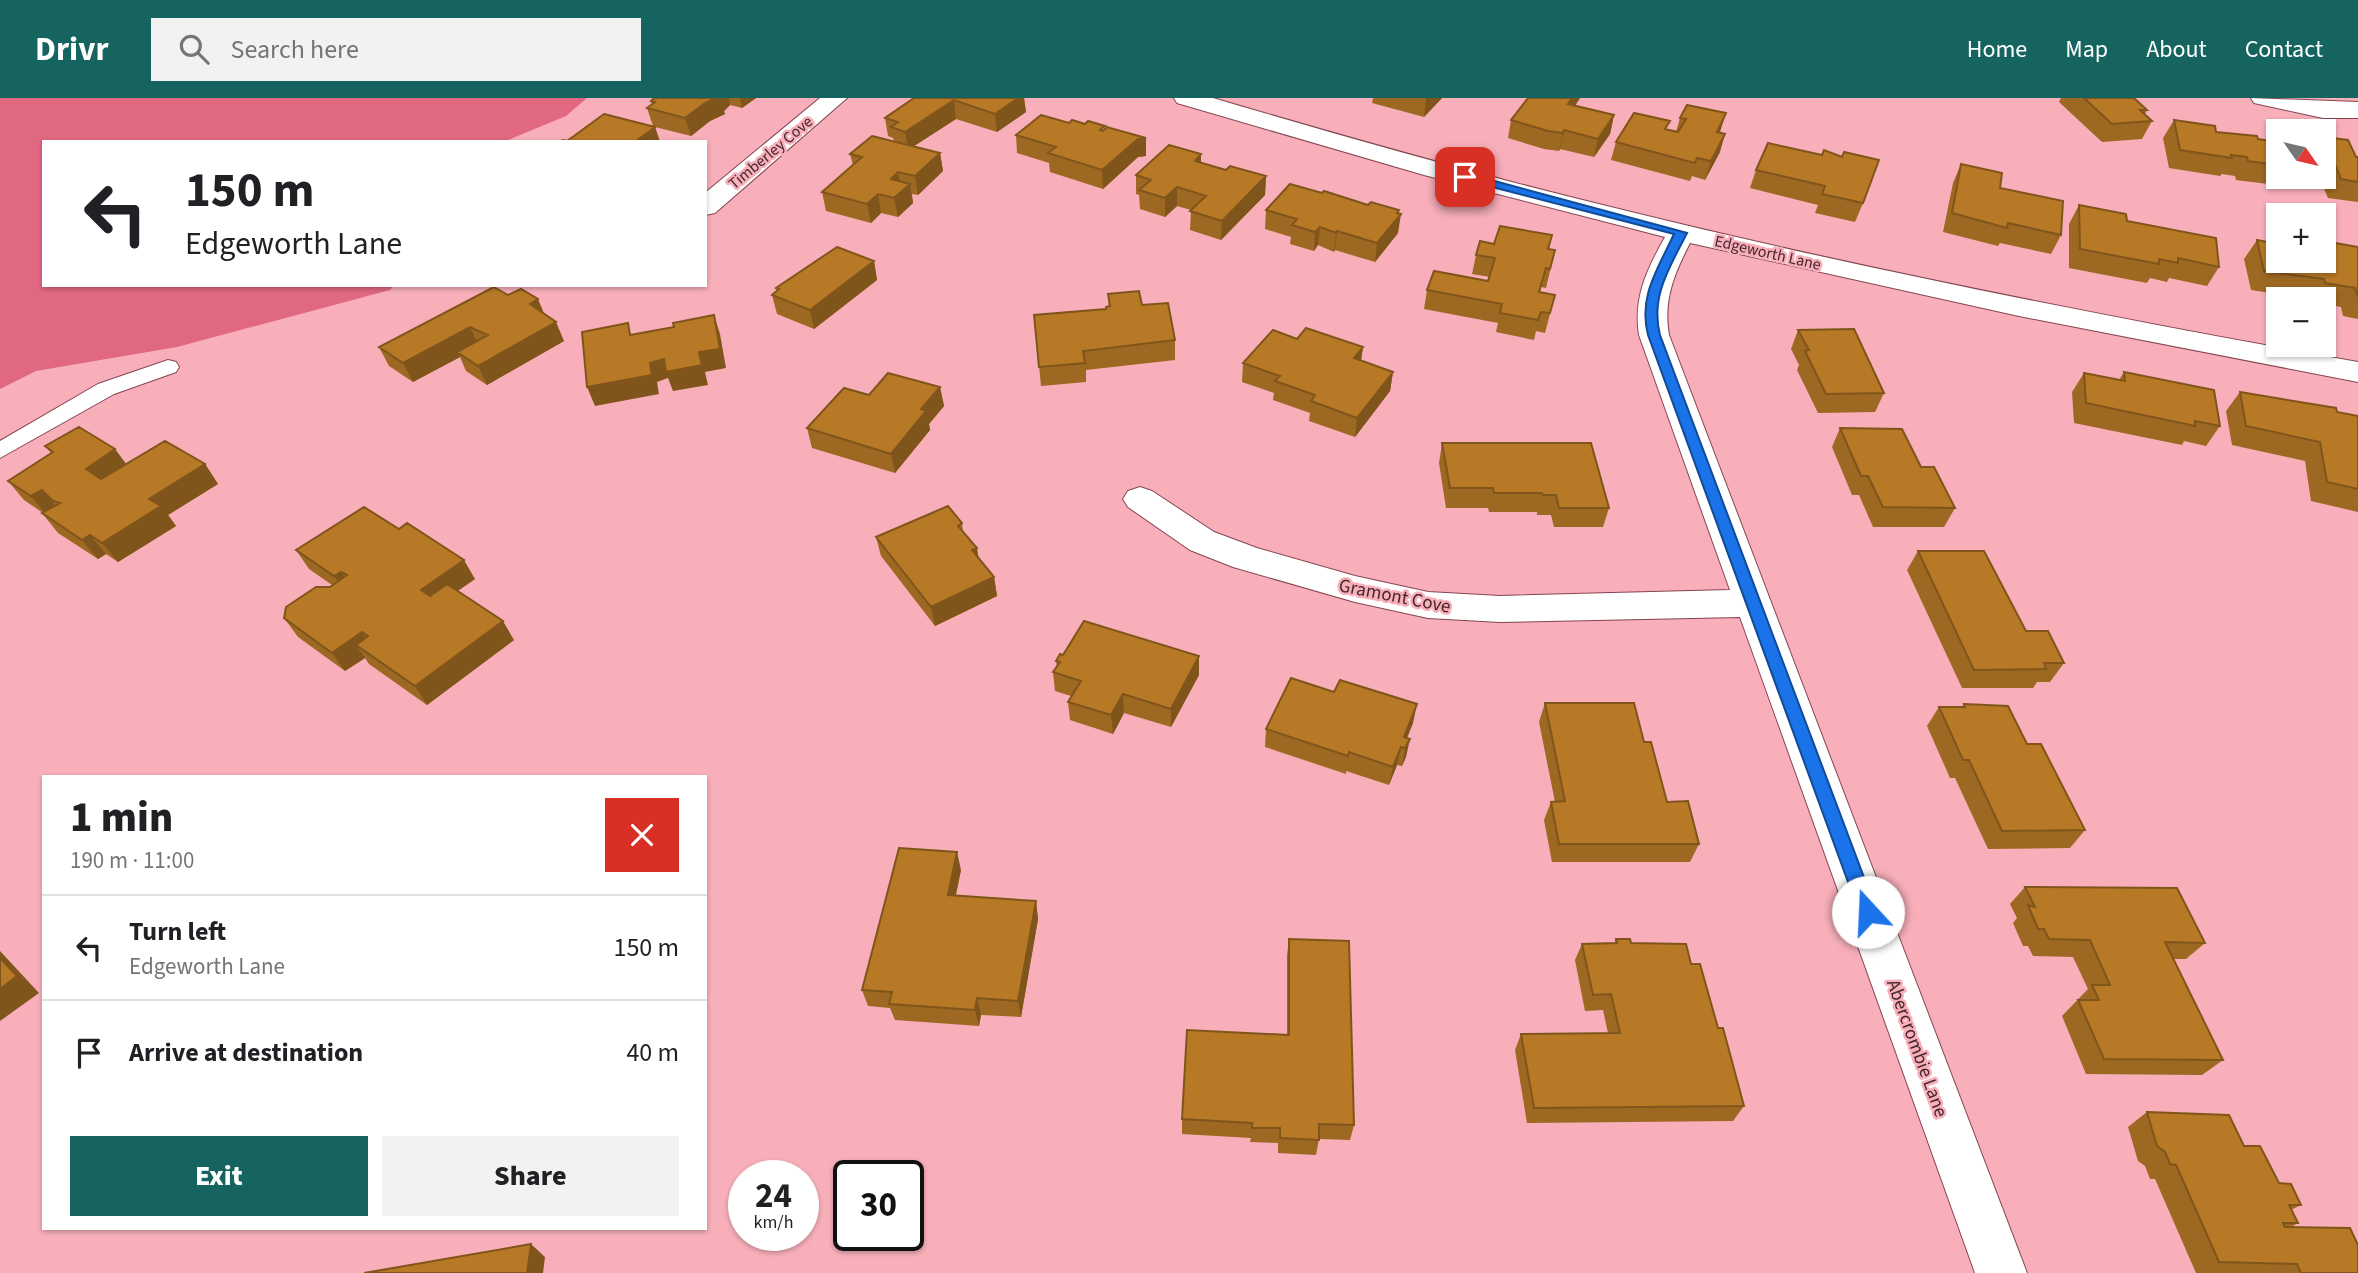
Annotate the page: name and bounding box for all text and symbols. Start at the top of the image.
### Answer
search box [151,18,641,81]
text: Drivr [35,26,109,73]
icon: search [175,30,213,68]
text: Search here [231,31,359,68]
text: Home [1967,32,2027,67]
text: Map [2065,32,2108,67]
text: About [2146,32,2207,67]
text: Contact [2245,32,2323,67]
street label: Timberley Cove [724,111,818,195]
north arrow [2266,119,2336,189]
map controls [2266,119,2336,357]
pin [1435,147,1495,207]
text: 150 m [185,156,314,226]
icon: arrive [1446,158,1484,196]
icon: left [70,168,161,259]
button: + [2266,203,2336,273]
text: Edgeworth Lane [185,221,402,267]
street label: Edgeworth Lane [1712,230,1823,276]
button: − [2266,287,2336,357]
street label: Gramont Cove [1336,572,1453,621]
text: 1 min [70,788,173,848]
button: close [605,798,679,872]
text: 190 m · 11:00 [70,844,194,877]
position arrow [1831,875,1905,949]
text: Turn left [129,913,226,950]
icon: left [70,929,108,967]
text: 150 m [613,929,679,966]
text: Edgeworth Lane [129,950,285,983]
street label: Abercrombie Lane [1879,976,1954,1121]
icon: arrive [70,1034,108,1072]
text: Arrive at destination [129,1034,363,1071]
text: 40 m [626,1034,679,1071]
button: Exit [70,1136,368,1216]
button: Share [382,1136,679,1216]
speed limit sign: 30 [833,1160,924,1251]
text: 24 [755,1171,792,1221]
text: km/h [754,1210,793,1235]

